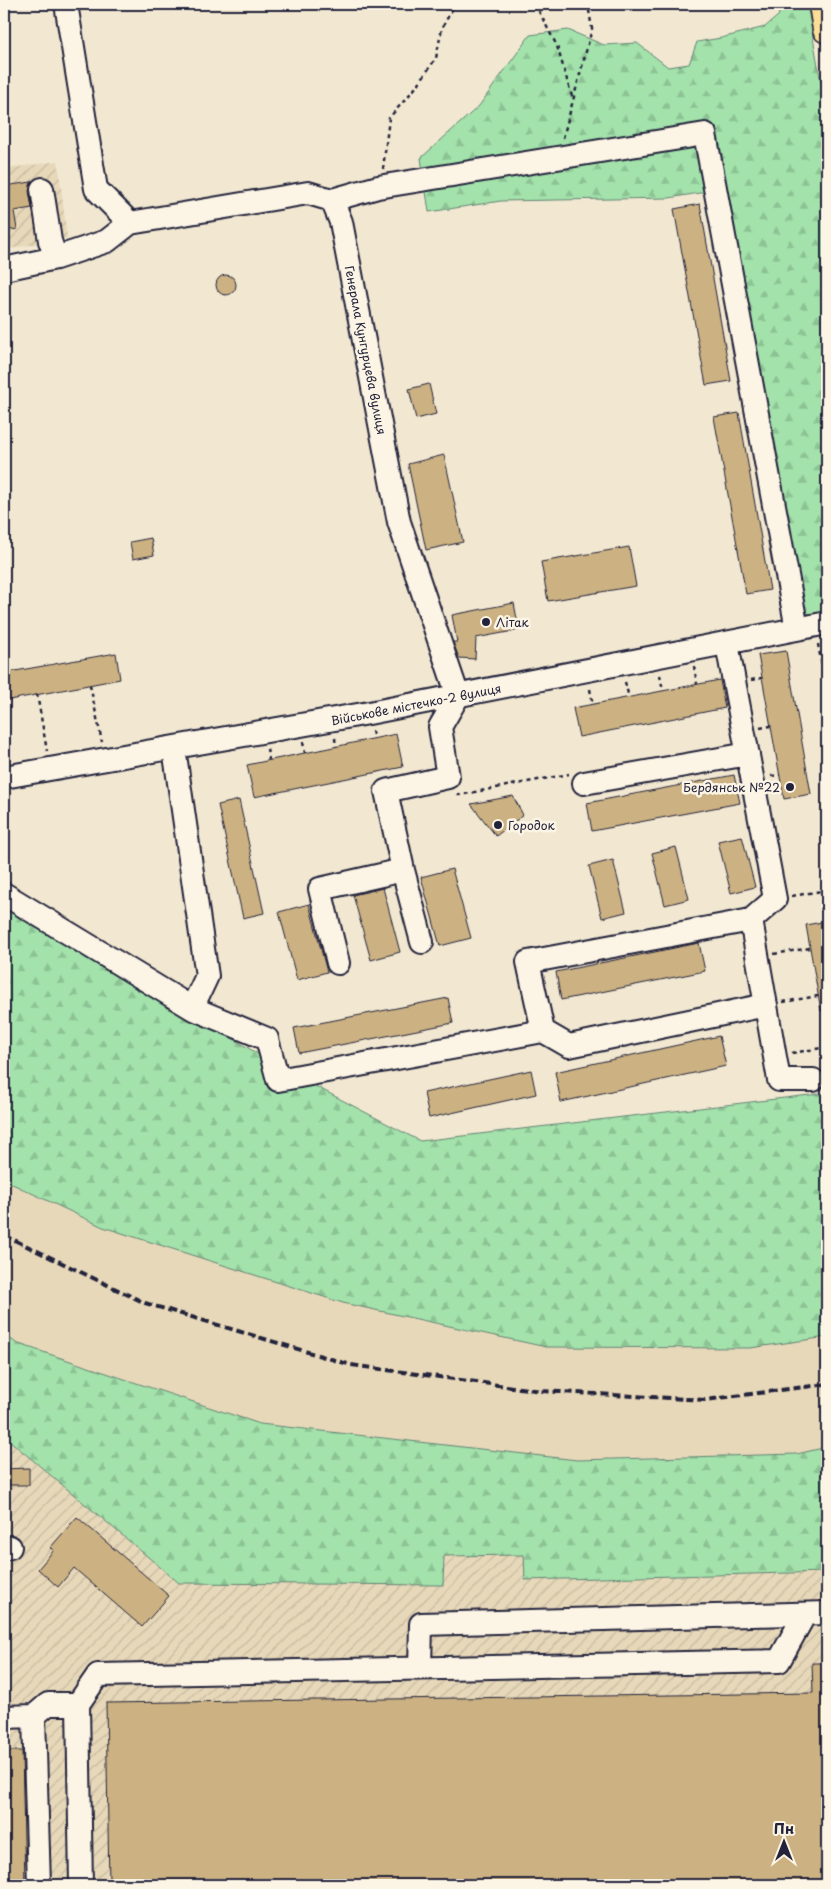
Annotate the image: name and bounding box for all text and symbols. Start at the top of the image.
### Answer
street label: Генерала Кунгурцева вулиця [341,264,391,436]
place label: Літак [496,613,530,631]
marker: Літак [480,616,492,628]
street label: Військове містечко-2 вулиця [329,679,503,729]
place label: Бердянськ №22 [683,778,780,796]
marker: Бердянськ №22 [784,781,796,793]
place label: Городок [508,816,556,834]
marker: Городок [492,819,504,831]
north arrow [758,1816,808,1866]
text: Пн [774,1818,794,1839]

